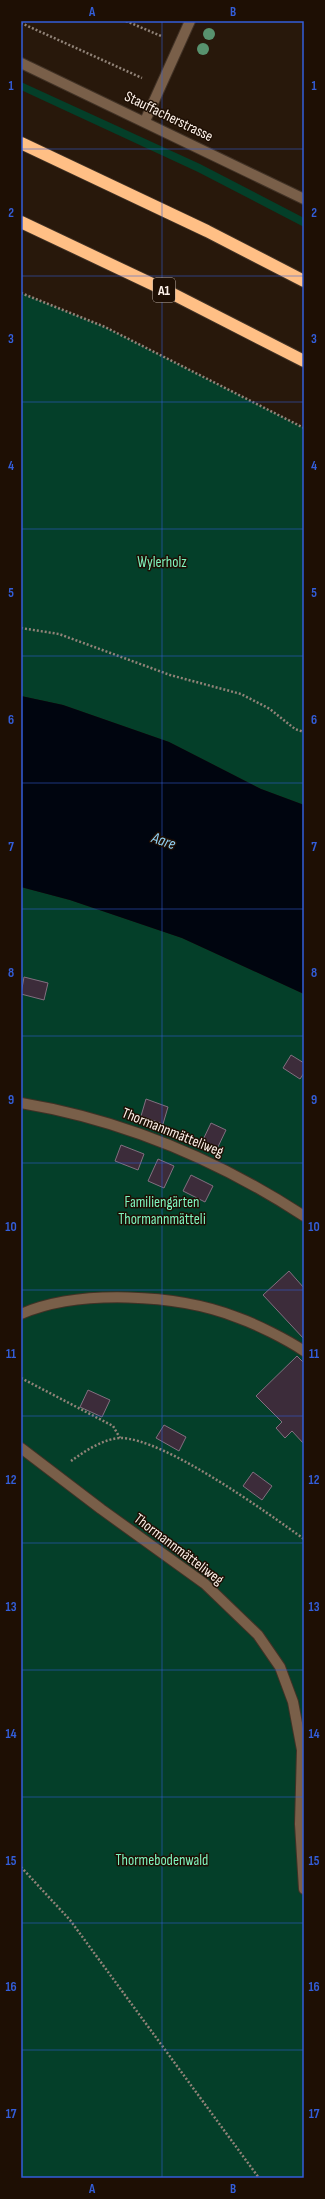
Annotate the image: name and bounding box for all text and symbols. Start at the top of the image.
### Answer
text: A [88,4,96,20]
text: B [230,4,236,20]
text: 1 [8,78,14,94]
text: 1 [311,78,317,94]
street label: Stauffacherstrasse [121,87,216,146]
text: 2 [8,205,14,221]
text: 2 [311,205,317,221]
road number: A1 [153,278,175,302]
text: 3 [8,331,14,347]
text: 3 [311,331,317,347]
text: 4 [8,458,14,474]
text: 4 [311,458,317,474]
park label: Wylerholz [137,553,187,572]
text: 5 [8,585,14,601]
text: 5 [311,585,317,601]
text: 6 [8,712,14,728]
text: 6 [311,712,317,728]
water label: Aare [148,828,178,854]
text: 7 [8,839,14,855]
text: 7 [311,839,317,855]
text: 8 [8,965,14,981]
text: 8 [311,965,317,981]
text: 9 [8,1092,14,1108]
text: 9 [311,1092,317,1108]
street label: Thormannmätteliweg [119,1103,226,1161]
park label: Familiengärten Thormannmätteli [118,1193,206,1229]
text: 10 [5,1219,17,1235]
text: 10 [308,1219,320,1235]
text: 11 [6,1346,16,1362]
text: 11 [309,1346,319,1362]
text: 12 [6,1472,17,1488]
text: 12 [309,1472,320,1488]
street label: Thormannmätteliweg [130,1509,227,1589]
text: 13 [6,1599,17,1615]
text: 13 [309,1599,320,1615]
text: 14 [5,1726,17,1742]
text: 14 [308,1726,320,1742]
park label: Thormebodenwald [116,1851,208,1870]
text: 15 [6,1853,17,1869]
text: 15 [309,1853,320,1869]
text: 16 [5,1979,17,1995]
text: 16 [308,1979,320,1995]
text: 17 [6,2106,17,2122]
text: 17 [309,2106,320,2122]
text: A [88,2181,96,2197]
text: B [230,2181,236,2197]

